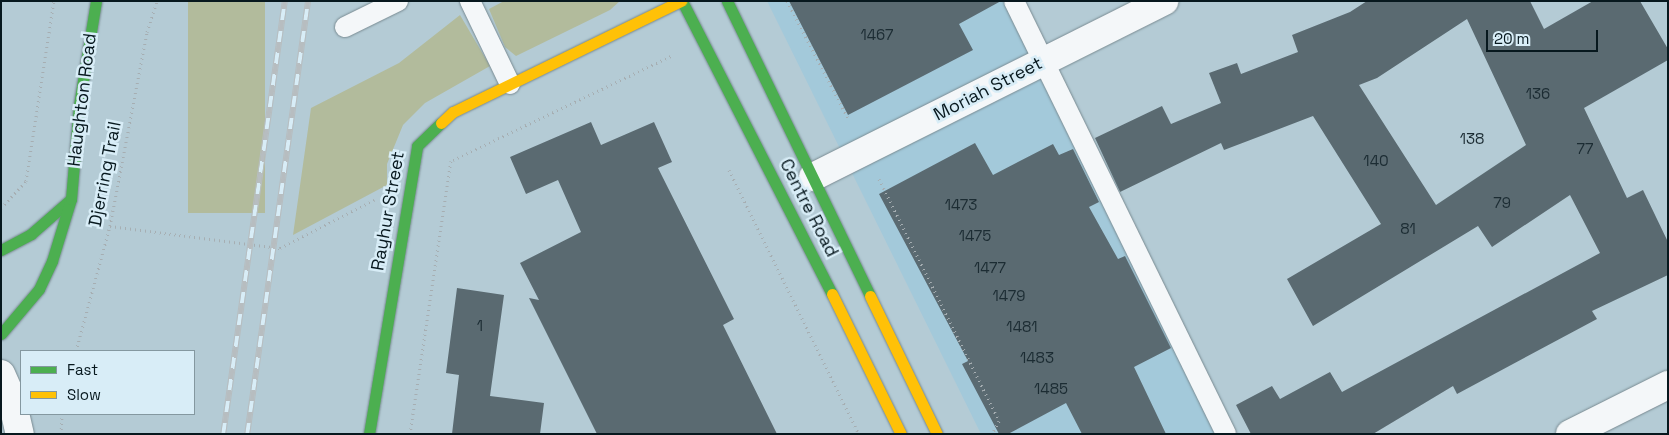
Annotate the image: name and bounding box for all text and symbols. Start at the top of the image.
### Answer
scale bar [1489,20,1602,52]
house number: 1467 [860,26,894,44]
text: 20 m [1494,29,1529,48]
street label: Haughton Road [63,32,101,168]
street label: Moriah Street [930,52,1046,126]
house number: 136 [1526,85,1550,103]
street label: Djerring Trail [84,119,126,229]
house number: 138 [1460,130,1484,148]
house number: 77 [1577,140,1593,158]
street label: Rayhur Street [367,150,409,272]
house number: 140 [1363,152,1389,170]
street label: Centre Road [775,155,843,261]
house number: 79 [1493,194,1511,212]
house number: 1473 [945,196,977,214]
house number: 81 [1400,220,1416,238]
house number: 1475 [959,227,991,245]
house number: 1477 [974,259,1006,277]
house number: 1479 [993,287,1025,305]
house number: 1 [477,317,483,335]
house number: 1481 [1006,318,1038,336]
house number: 1483 [1020,349,1054,367]
legend [20,350,195,415]
text: Fast [67,360,98,379]
house number: 1485 [1034,380,1068,398]
text: Slow [67,385,101,404]

